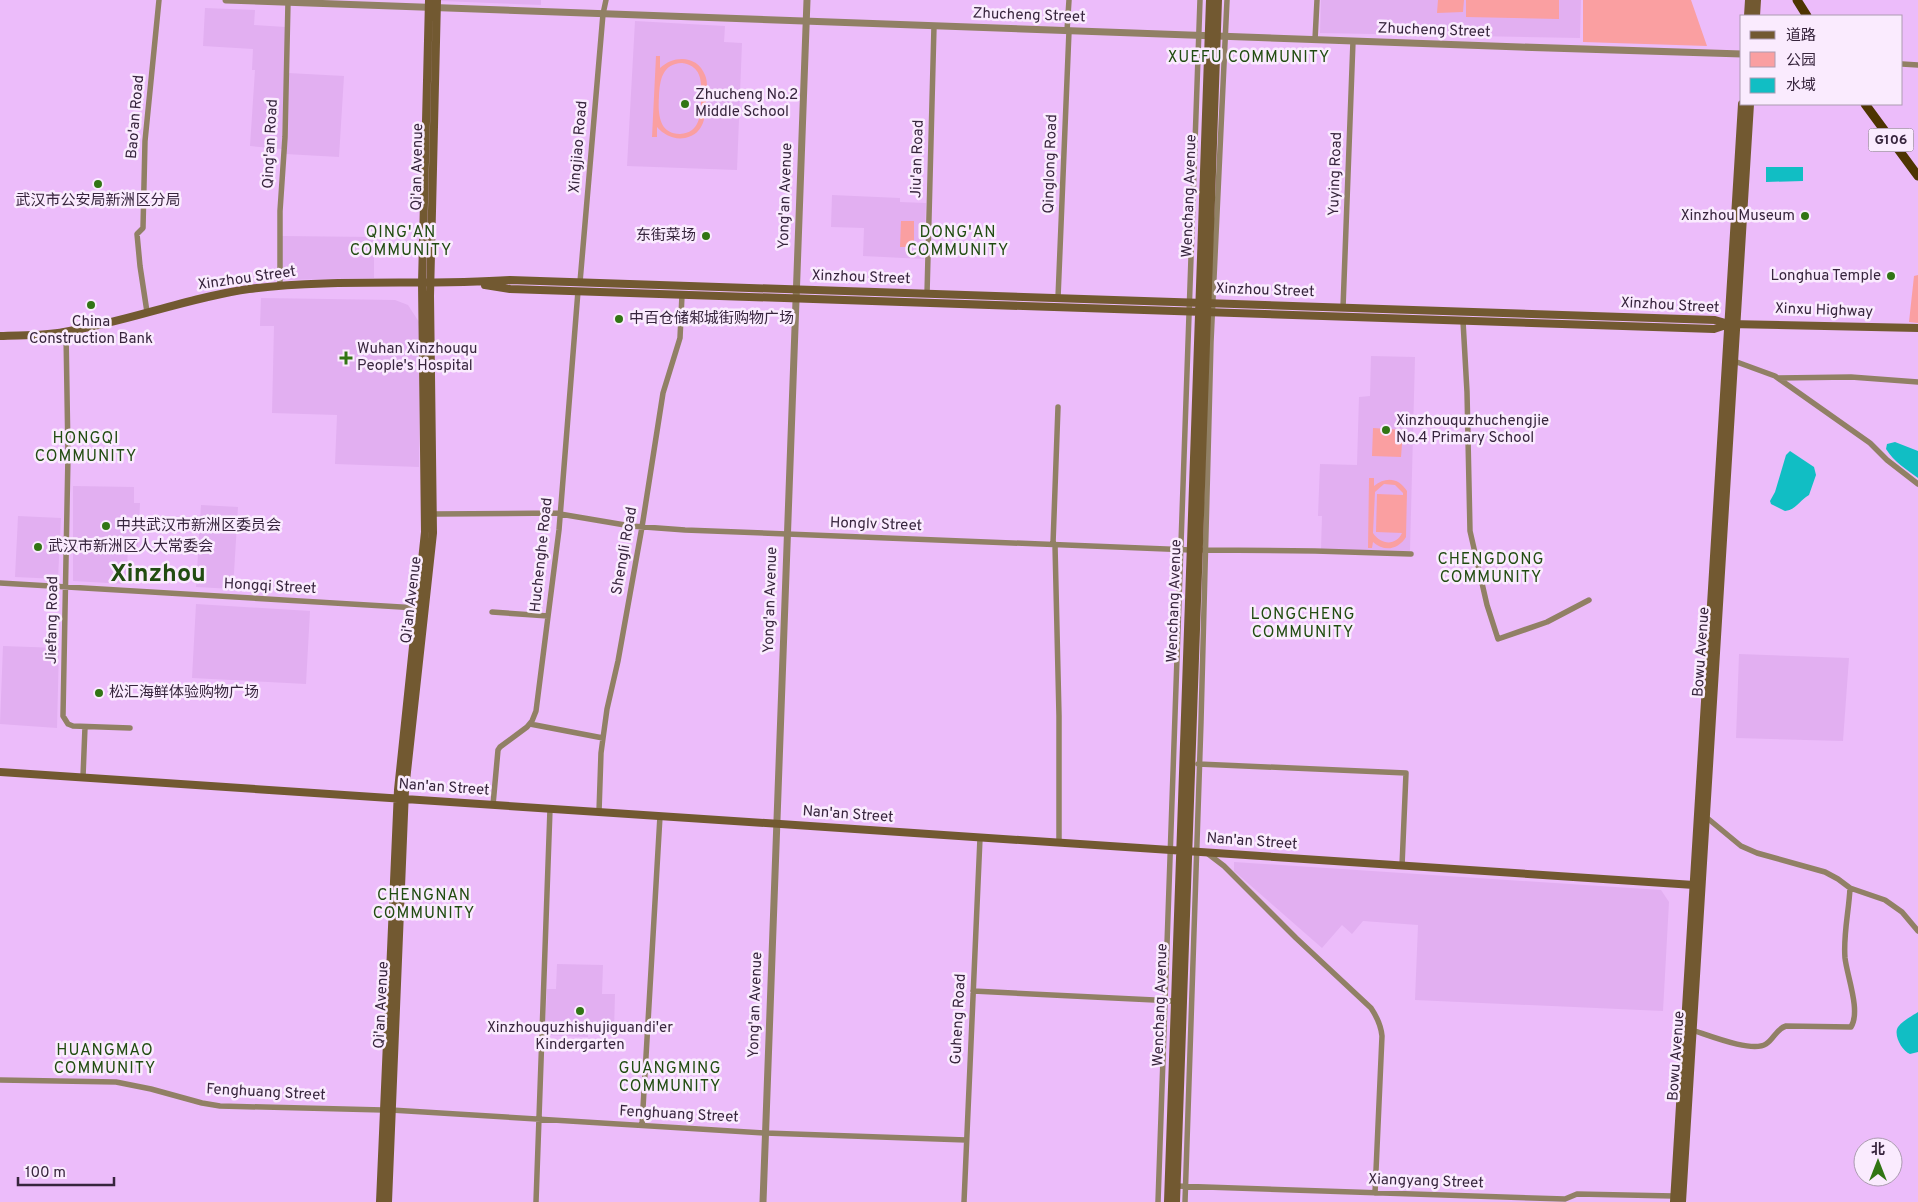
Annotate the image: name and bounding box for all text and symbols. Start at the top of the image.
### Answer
street label: Zhucheng Street [972,5,1086,27]
legend [1740,15,1903,105]
street label: Zhucheng Street [1377,20,1491,42]
text: 道路 [1786,27,1816,46]
district label: XUEFU COMMUNITY [1168,48,1330,68]
text: 公园 [1786,52,1816,71]
street label: Bao'an Road [123,74,149,160]
text: 水域 [1786,77,1816,96]
place label: Zhucheng No.2 Middle School [695,86,798,122]
marker: Zhucheng No.2 Middle School [679,98,691,110]
street label: Qing'an Road [259,99,283,189]
street label: Xingjiao Road [566,100,592,194]
street label: Qinglong Road [1040,114,1062,214]
street label: Jiu'an Road [907,119,929,199]
street label: Qi'an Avenue [408,123,428,211]
road number: G106 [1868,128,1914,152]
street label: Yuying Road [1325,132,1347,216]
street label: Wenchang Avenue [1178,134,1202,258]
street label: Yong'an Avenue [775,142,797,250]
marker: 武汉市公安局新洲区分局 [92,178,104,190]
place label: 武汉市公安局新洲区分局 [15,191,181,211]
place label: Xinzhou Museum [1681,207,1795,226]
marker: Xinzhou Museum [1799,210,1811,222]
district label: QING'AN COMMUNITY [350,223,452,261]
district label: DONG'AN COMMUNITY [907,223,1009,261]
place label: 东街菜场 [636,227,696,246]
marker: 东街菜场 [700,230,712,242]
street label: Xinzhou Street [197,263,297,295]
street label: Xinzhou Street [811,267,911,289]
place label: Longhua Temple [1770,267,1881,286]
marker: Longhua Temple [1885,270,1897,282]
street label: Xinzhou Street [1215,280,1315,302]
street label: Xinzhou Street [1620,294,1720,318]
marker: China Construction Bank [85,299,97,311]
street label: Xinxu Highway [1775,300,1873,322]
place label: 中百仓储邾城街购物广场 [629,310,794,329]
place label: China Construction Bank [29,313,153,349]
marker: 中百仓储邾城街购物广场 [613,313,625,325]
place label: Wuhan Xinzhouqu People's Hospital [357,340,477,376]
marker: Wuhan Xinzhouqu People's Hospital [339,351,353,365]
place label: Xinzhouquzhuchengjie No.4 Primary School [1396,412,1549,448]
marker: Xinzhouquzhuchengjie No.4 Primary School [1380,424,1392,436]
district label: HONGQI COMMUNITY [35,429,137,467]
street label: Huchenghe Road [527,497,557,613]
street label: Shengli Road [608,506,642,596]
street label: Honglv Street [830,514,922,536]
place label: 中共武汉市新洲区委员会 [116,516,281,536]
marker: 中共武汉市新洲区委员会 [100,520,112,532]
place label: 武汉市新洲区人大常委会 [48,537,213,557]
street label: Wenchang Avenue [1163,539,1187,663]
marker: 武汉市新洲区人大常委会 [32,541,44,553]
street label: Yong'an Avenue [760,546,782,654]
district label: CHENGDONG COMMUNITY [1437,550,1545,588]
street label: Qi'an Avenue [397,555,427,645]
district label: Xinzhou [110,559,206,591]
street label: Hongqi Street [223,575,317,599]
street label: Jiefang Road [43,576,63,664]
district label: LONGCHENG COMMUNITY [1250,605,1356,643]
street label: Bowu Avenue [1689,606,1715,698]
place label: 松汇海鲜体验购物广场 [109,684,259,703]
marker: 松汇海鲜体验购物广场 [93,687,105,699]
street label: Nan'an Street [398,775,490,801]
street label: Nan'an Street [802,802,894,828]
street label: Nan'an Street [1206,829,1298,855]
district label: CHENGNAN COMMUNITY [373,886,475,924]
street label: Wenchang Avenue [1149,943,1173,1067]
street label: Yong'an Avenue [745,951,767,1059]
street label: Qi'an Avenue [370,961,394,1049]
street label: Guheng Road [947,973,971,1065]
marker: Xinzhouquzhishujiguandi'er Kindergarten [574,1005,586,1017]
street label: Bowu Avenue [1664,1010,1690,1102]
place label: Xinzhouquzhishujiguandi'er Kindergarten [487,1019,673,1055]
district label: HUANGMAO COMMUNITY [54,1041,156,1079]
district label: GUANGMING COMMUNITY [619,1059,721,1097]
street label: Fenghuang Street [206,1080,326,1106]
street label: Fenghuang Street [619,1102,739,1128]
north arrow [1853,1137,1903,1187]
text: 北 [1871,1142,1885,1159]
scale bar [18,1154,114,1186]
text: 100 m [25,1164,66,1183]
street label: Xiangyang Street [1368,1170,1484,1194]

